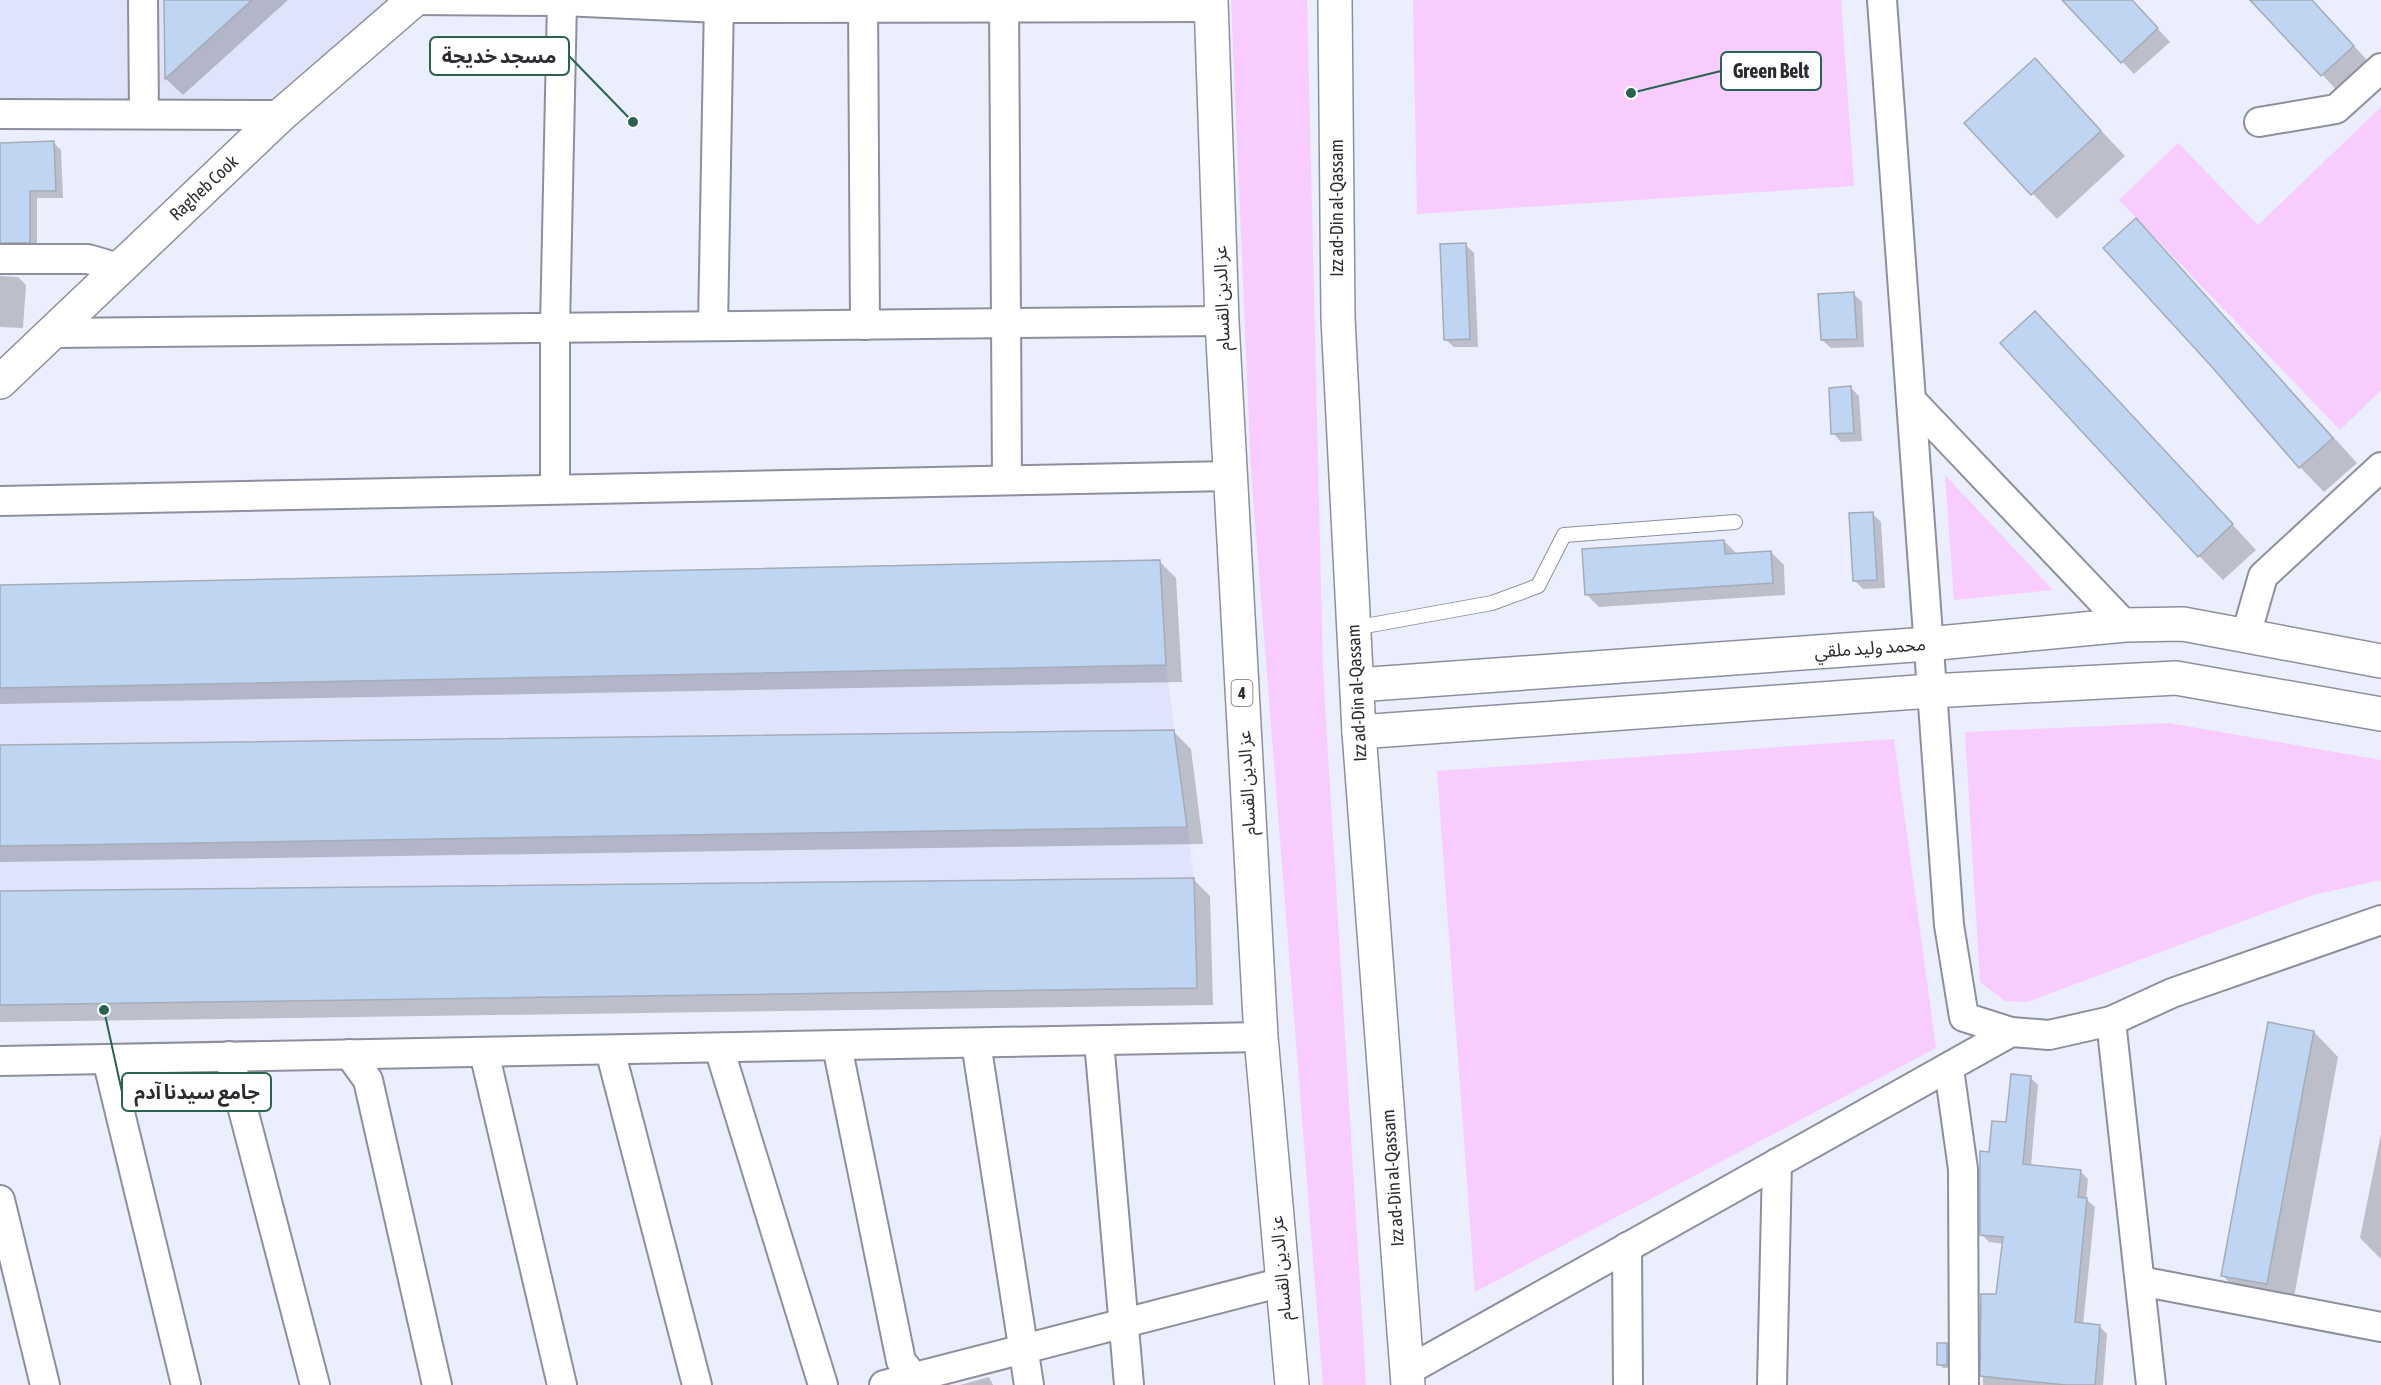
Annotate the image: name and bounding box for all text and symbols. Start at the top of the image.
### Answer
callout: مسجد خديجة [430,37,569,75]
text: مسجد خديجة [442,44,556,68]
callout: Green Belt [1721,52,1821,90]
text: Green Belt [1733,59,1810,82]
street label: Izz ad-Din al-Qassam [1326,139,1347,277]
street label: Ragheb Cook [165,151,242,225]
street label: عز الدين القسام [1209,245,1238,351]
street label: Izz ad-Din al-Qassam [1342,624,1371,762]
street label: محمد وليد ملقي [1813,633,1927,665]
road number: 4 [1232,680,1252,706]
street label: عز الدين القسام [1233,730,1264,836]
callout: جامع سيدنا آدم [122,1073,271,1111]
text: جامع سيدنا آدم [134,1080,260,1107]
street label: Izz ad-Din al-Qassam [1377,1109,1408,1247]
street label: عز الدين القسام [1265,1214,1300,1321]

